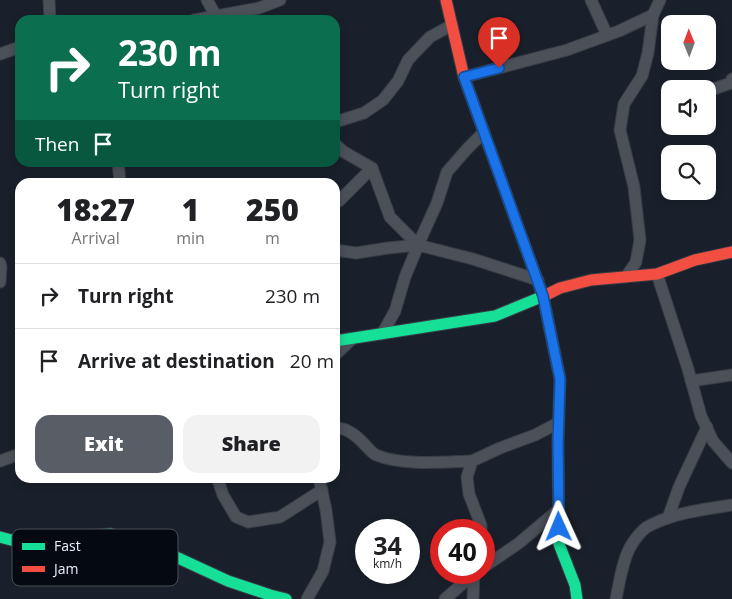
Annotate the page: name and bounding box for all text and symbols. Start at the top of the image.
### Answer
north arrow [661,15,716,70]
map controls [661,15,716,200]
pin [478,17,520,68]
icon: arrive [485,24,513,52]
text: 230 m [118,29,222,76]
icon: right [35,35,100,100]
text: Turn right [118,74,220,104]
button: sound [661,80,716,135]
icon: arrive [89,130,117,158]
text: Then [35,131,79,157]
button: search [661,145,716,200]
text: 18:27 [56,189,135,230]
text: 1 [182,189,199,230]
text: 250 [246,189,299,230]
text: Arrival [72,227,120,249]
text: min [176,227,205,249]
text: m [265,227,280,249]
icon: right [35,282,63,310]
text: Turn right [78,283,173,309]
text: 230 m [265,283,320,309]
icon: arrive [35,347,63,375]
text: Arrive at destination [78,348,275,374]
text: 20 m [290,348,334,374]
button: Exit [35,415,173,473]
button: Share [183,415,320,473]
position arrow [532,500,584,552]
speed limit sign: 40 [430,519,495,584]
text: 34 [373,528,402,562]
legend [12,529,178,586]
text: Fast [54,536,81,555]
text: km/h [373,555,402,572]
text: Jam [52,559,79,578]

